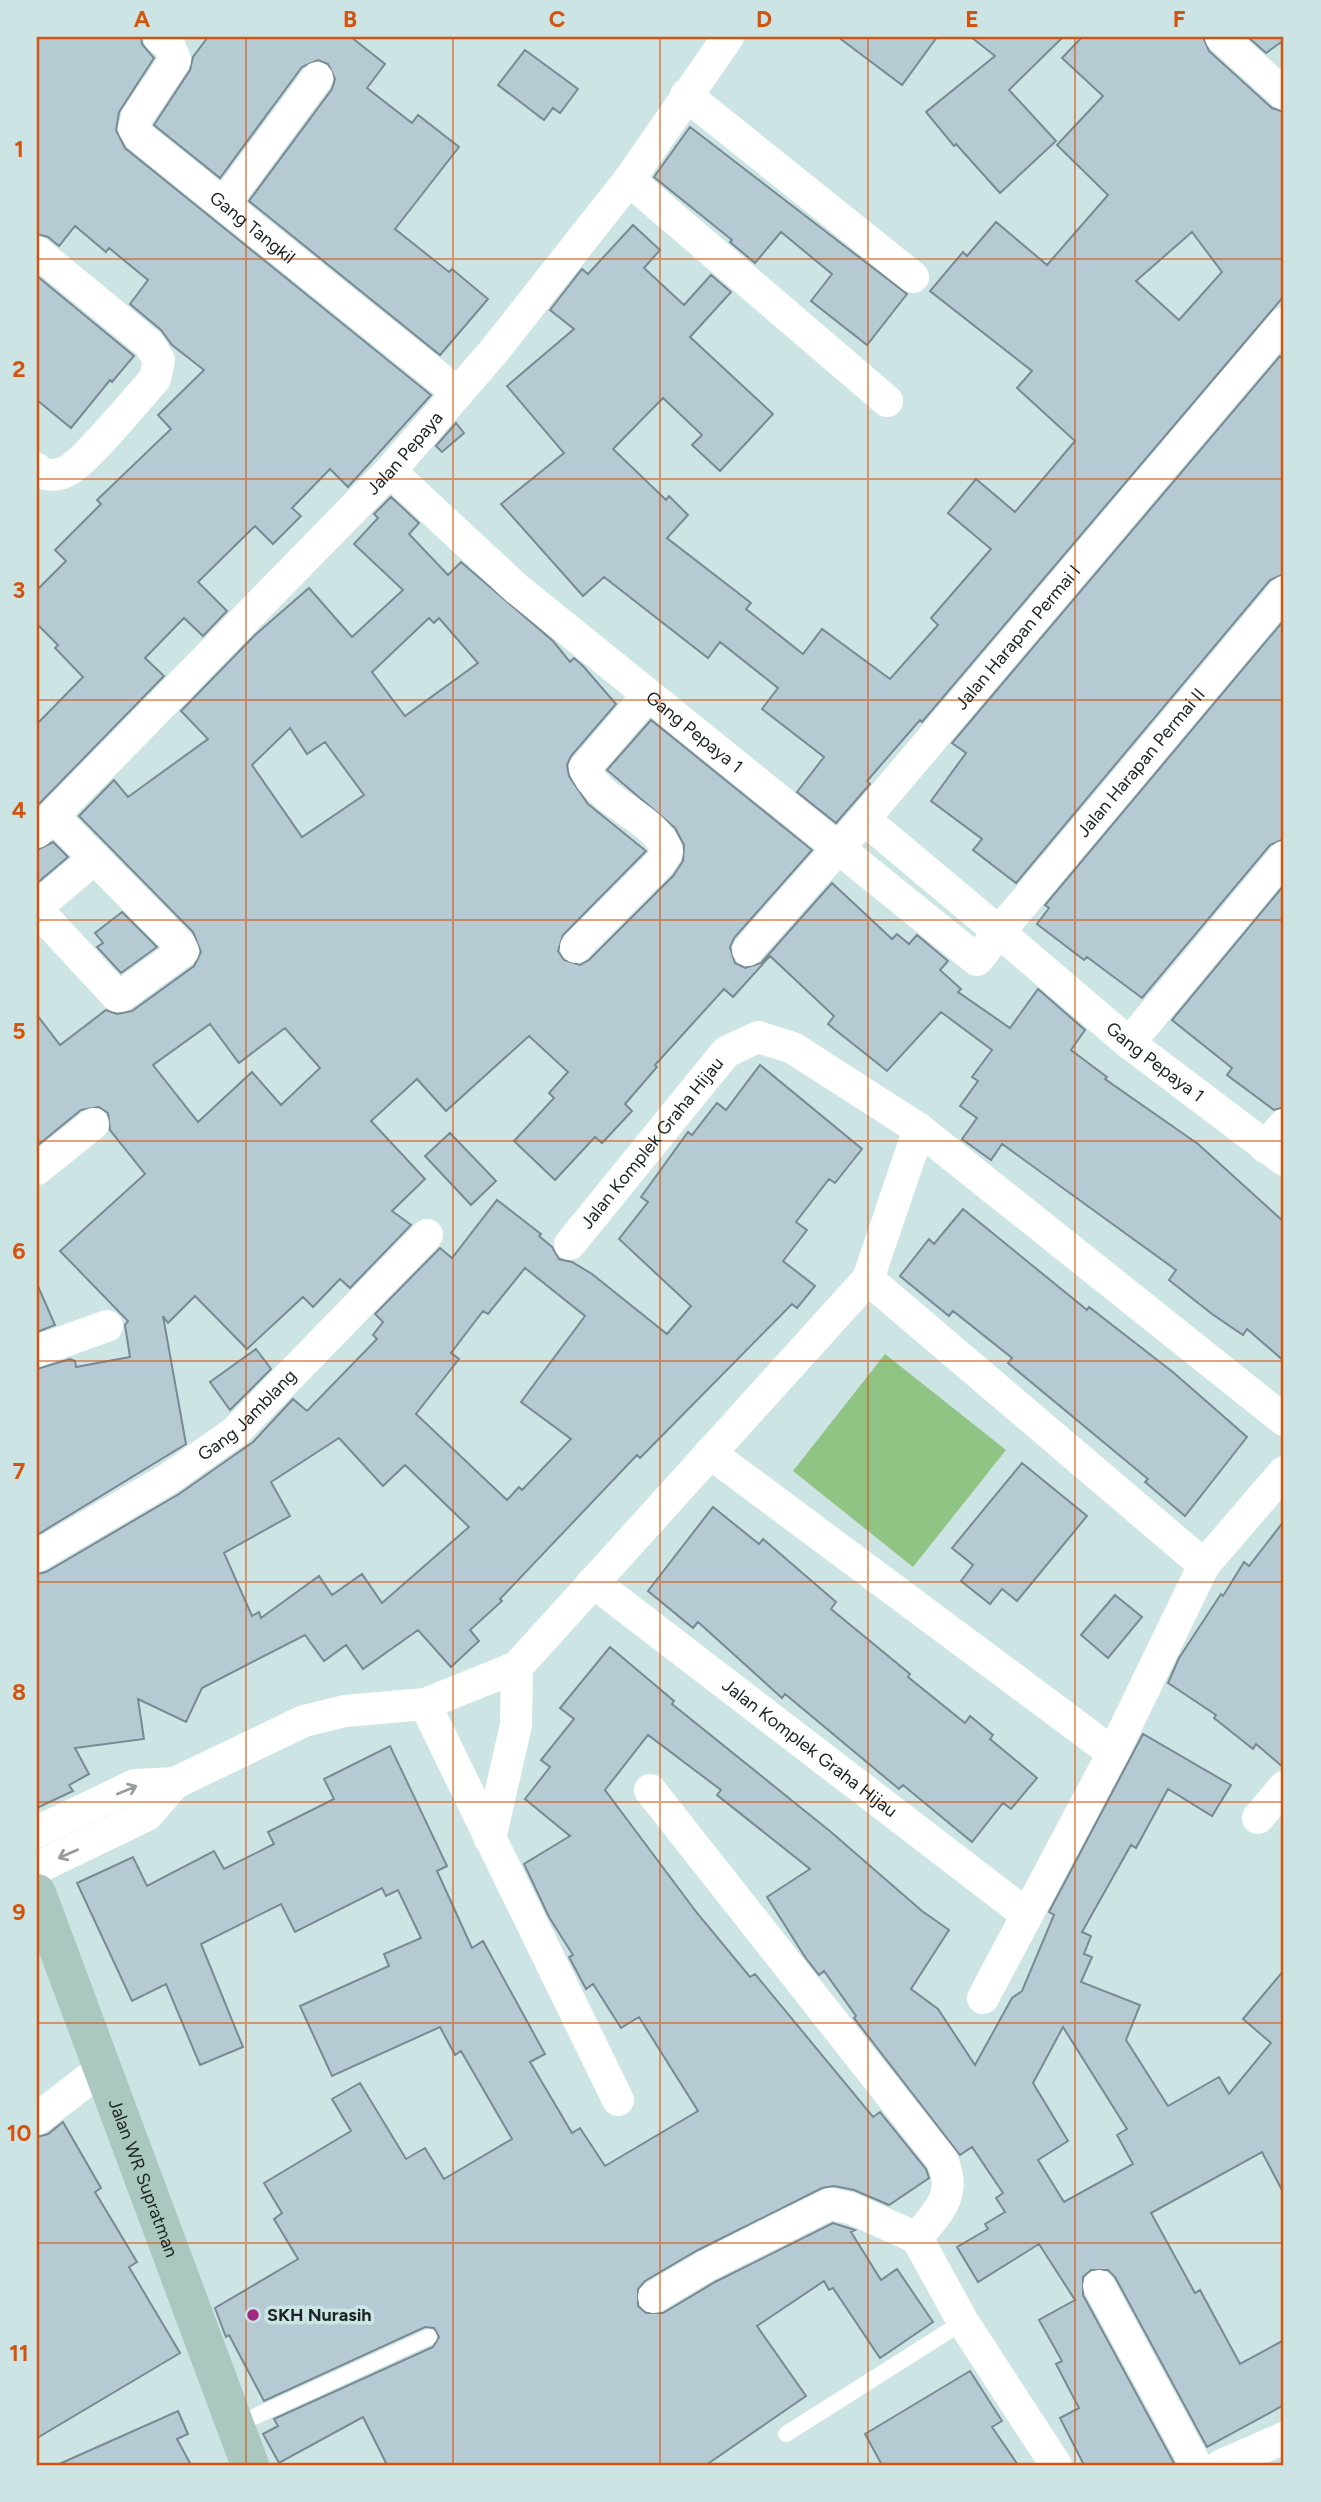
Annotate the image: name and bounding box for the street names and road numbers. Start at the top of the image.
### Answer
street label: Gang Tangkil [205,186,300,269]
street label: Jalan Pepaya [362,407,448,499]
street label: Jalan Harapan Permai I [950,561,1085,714]
street label: Jalan Harapan Permai II [1072,684,1210,842]
street label: Gang Pepaya 1 [641,686,747,777]
street label: Gang Pepaya 1 [1101,1017,1208,1107]
street label: Jalan Komplek Graha Hijau [576,1053,728,1233]
street label: Gang Jamblang [194,1365,301,1466]
street label: Jalan Komplek Graha Hijau [718,1674,902,1822]
street label: Jalan WR Supratman [104,2096,183,2260]

